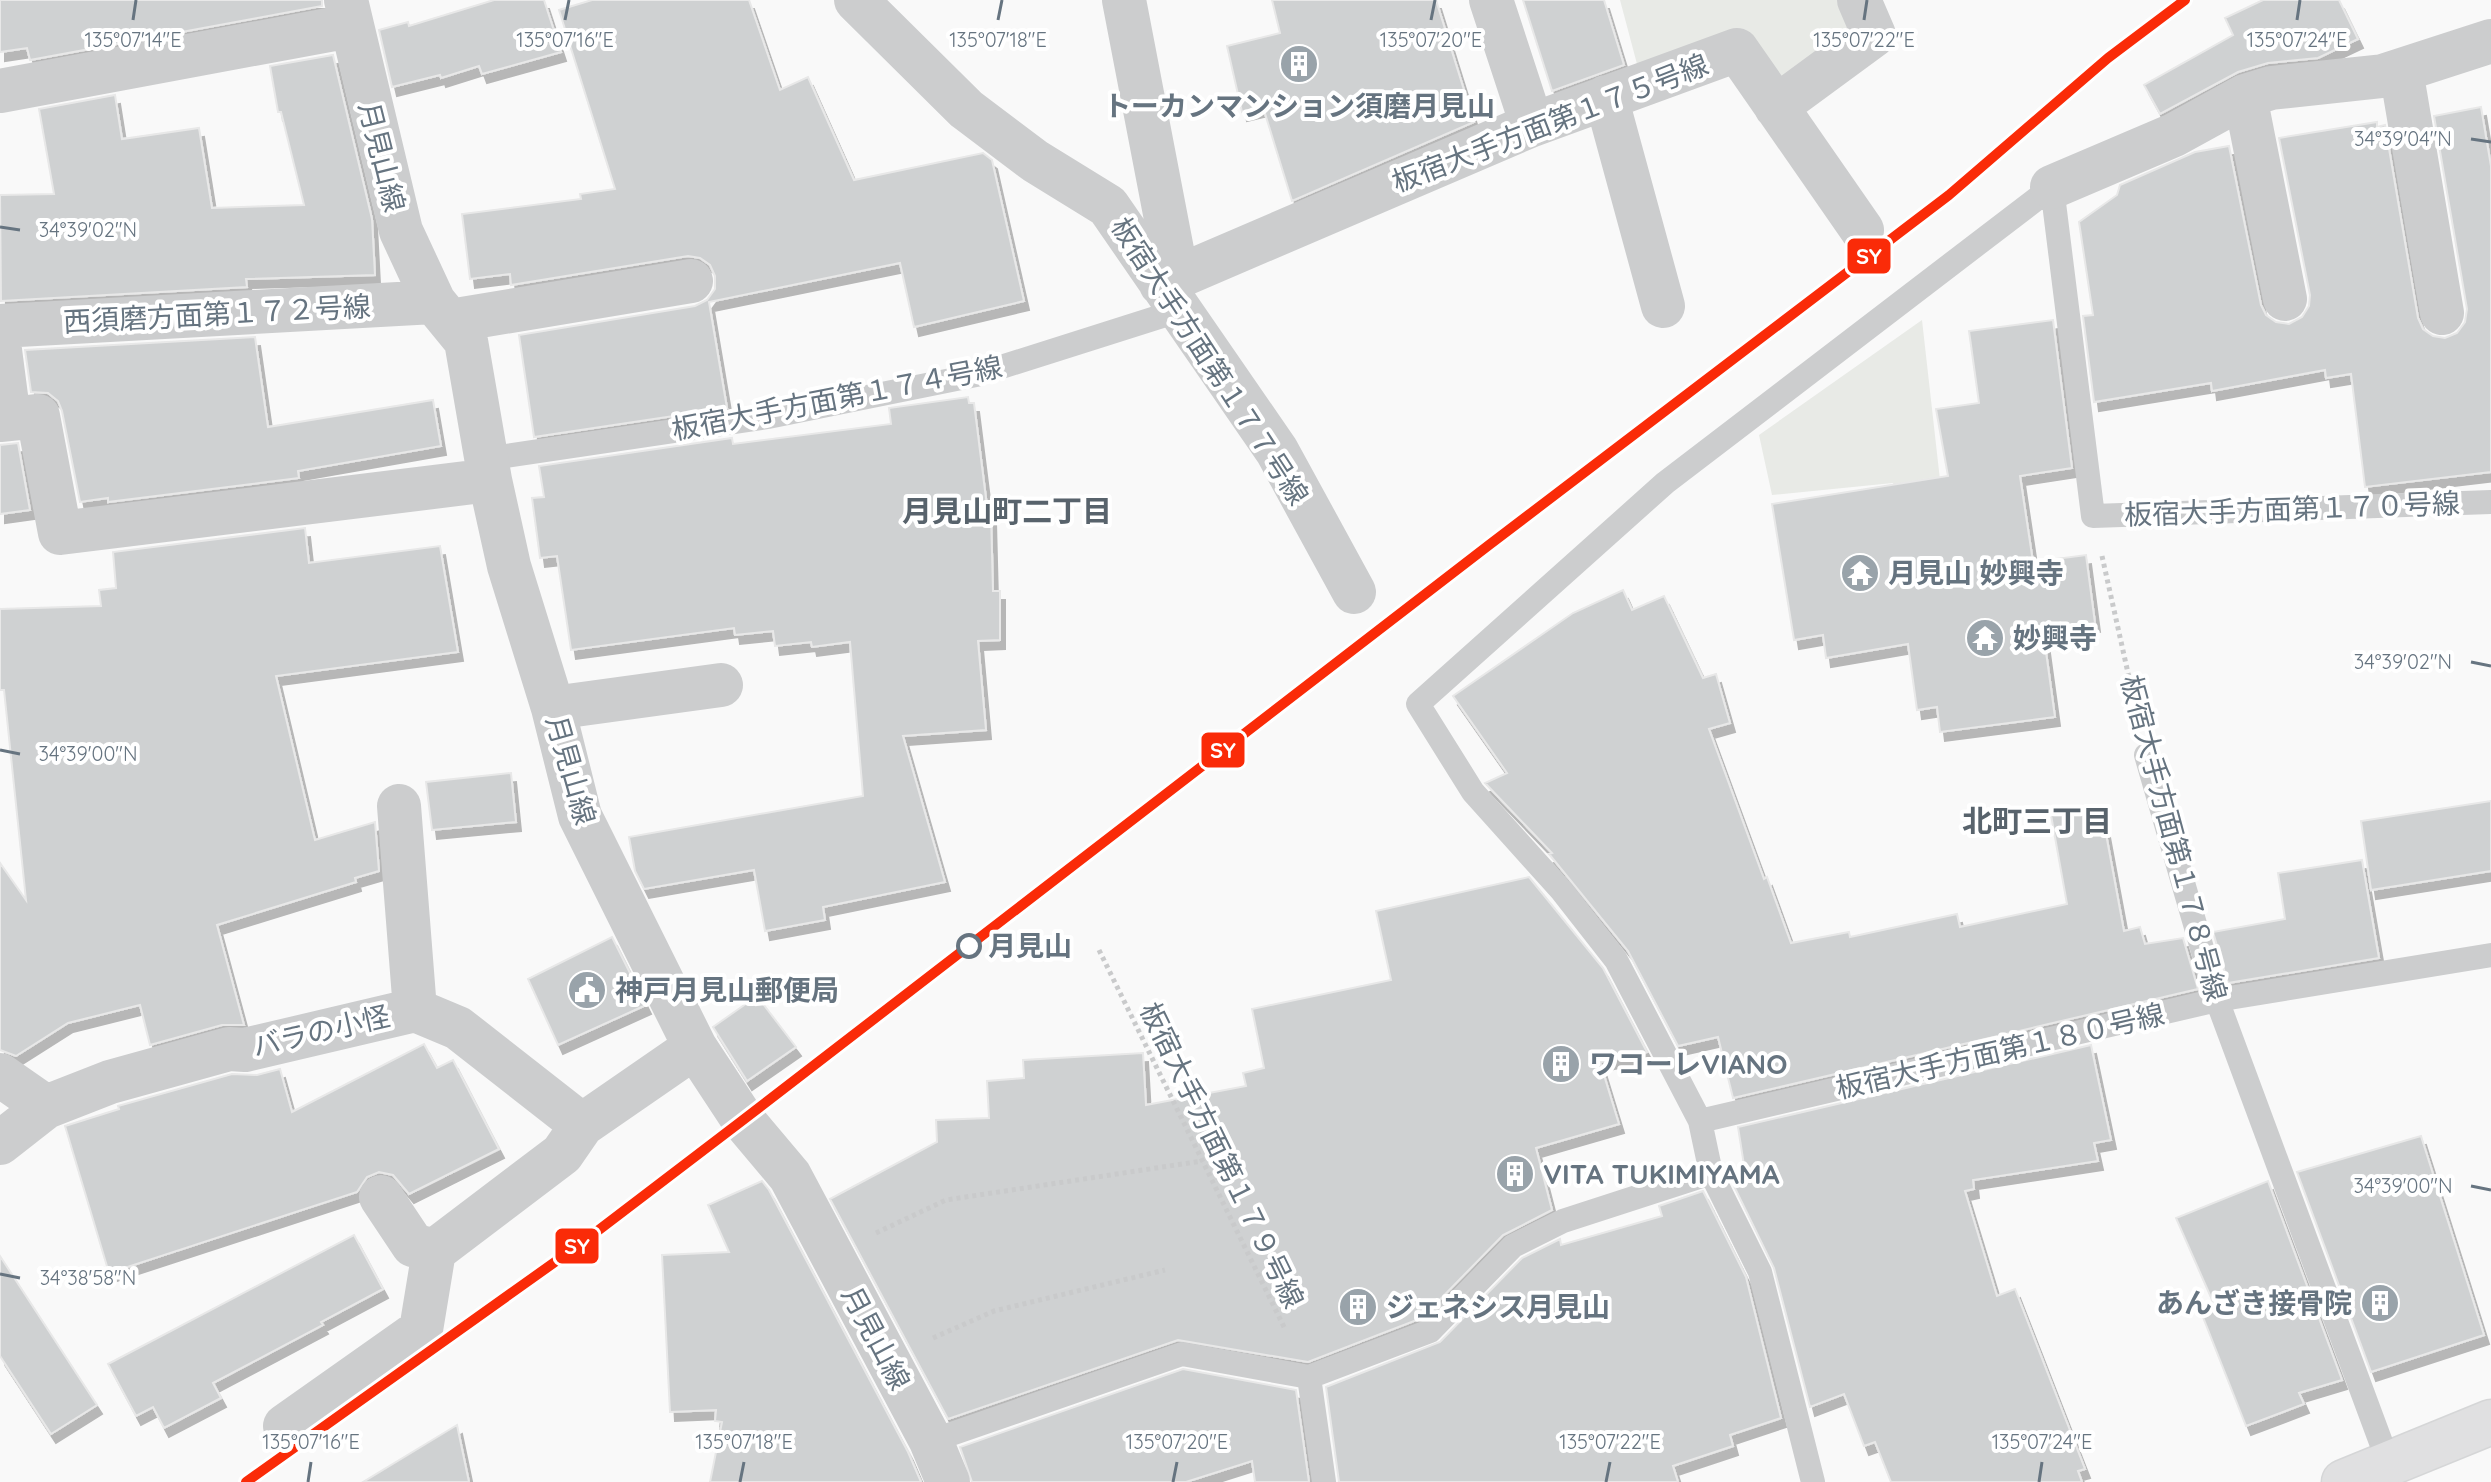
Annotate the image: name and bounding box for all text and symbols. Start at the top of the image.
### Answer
text: 135°07'14"E [85,27,182,52]
text: 135°07'16"E [516,27,614,52]
text: 135°07'18"E [949,27,1047,52]
text: 135°07'20"E [1380,27,1482,52]
text: 135°07'22"E [1813,27,1915,52]
text: 135°07'24"E [2247,27,2347,52]
building icon: トーカンマンション須磨月見山 [1278,43,1320,85]
street label: 板宿大手方面第１７５号線 [1387,46,1713,199]
place label: トーカンマンション須磨月見山 [1103,88,1495,123]
street label: 月見山線 [352,98,413,215]
text: 34°39'04"N [2354,126,2452,151]
street label: 板宿大手方面第１７７号線 [1104,210,1317,511]
text: 34°39'02"N [39,217,137,242]
line badge: SY [1846,237,1892,275]
text: SY [1856,242,1882,270]
street label: 西須磨方面第１７２号線 [62,288,372,339]
street label: 板宿大手方面第１７４号線 [669,348,1005,447]
street label: 板宿大手方面第１７０号線 [2123,485,2460,532]
district label: 月見山町二丁目 [902,492,1112,530]
temple icon: 月見山 妙興寺 [1839,552,1881,594]
place label: 月見山 妙興寺 [1888,555,2064,590]
temple icon: 妙興寺 [1964,617,2006,659]
place label: 妙興寺 [2013,620,2097,655]
text: 34°39'02"N [2354,649,2452,674]
street label: 板宿大手方面第１７８号線 [2114,671,2235,1005]
street label: 月見山線 [539,711,604,829]
line badge: SY [1200,731,1246,769]
text: SY [1210,736,1236,764]
text: 34°39'00"N [38,741,138,766]
district label: 北町三丁目 [1962,802,2112,840]
place label: 月見山 [988,928,1072,963]
marker: 月見山 [957,934,981,958]
public building icon: 神戸月見山郵便局 [566,969,608,1011]
place label: 神戸月見山郵便局 [615,972,839,1007]
street label: 板宿大手方面第１７９号線 [1133,996,1312,1313]
street label: 板宿大手方面第１８０号線 [1832,996,2168,1105]
street label: バラの小怪 [249,998,393,1063]
building icon: ワコーレVIANO [1540,1043,1582,1085]
place label: ワコーレVIANO [1589,1046,1787,1081]
building icon: VITA TUKIMIYAMA [1494,1153,1536,1195]
place label: VITA TUKIMIYAMA [1543,1156,1780,1191]
text: 34°39'00"N [2353,1173,2453,1198]
line badge: SY [554,1227,600,1265]
text: SY [564,1232,590,1260]
text: 34°38'58"N [40,1265,136,1290]
street label: 月見山線 [835,1280,918,1395]
building icon: あんざき接骨院 [2359,1282,2401,1324]
place label: あんざき接骨院 [2156,1285,2352,1320]
building icon: ジェネシス月見山 [1337,1286,1379,1328]
place label: ジェネシス月見山 [1386,1289,1610,1324]
text: 135°07'16"E [262,1429,360,1454]
text: 135°07'18"E [695,1429,793,1454]
text: 135°07'20"E [1126,1429,1228,1454]
text: 135°07'22"E [1559,1429,1661,1454]
text: 135°07'24"E [1992,1429,2092,1454]

